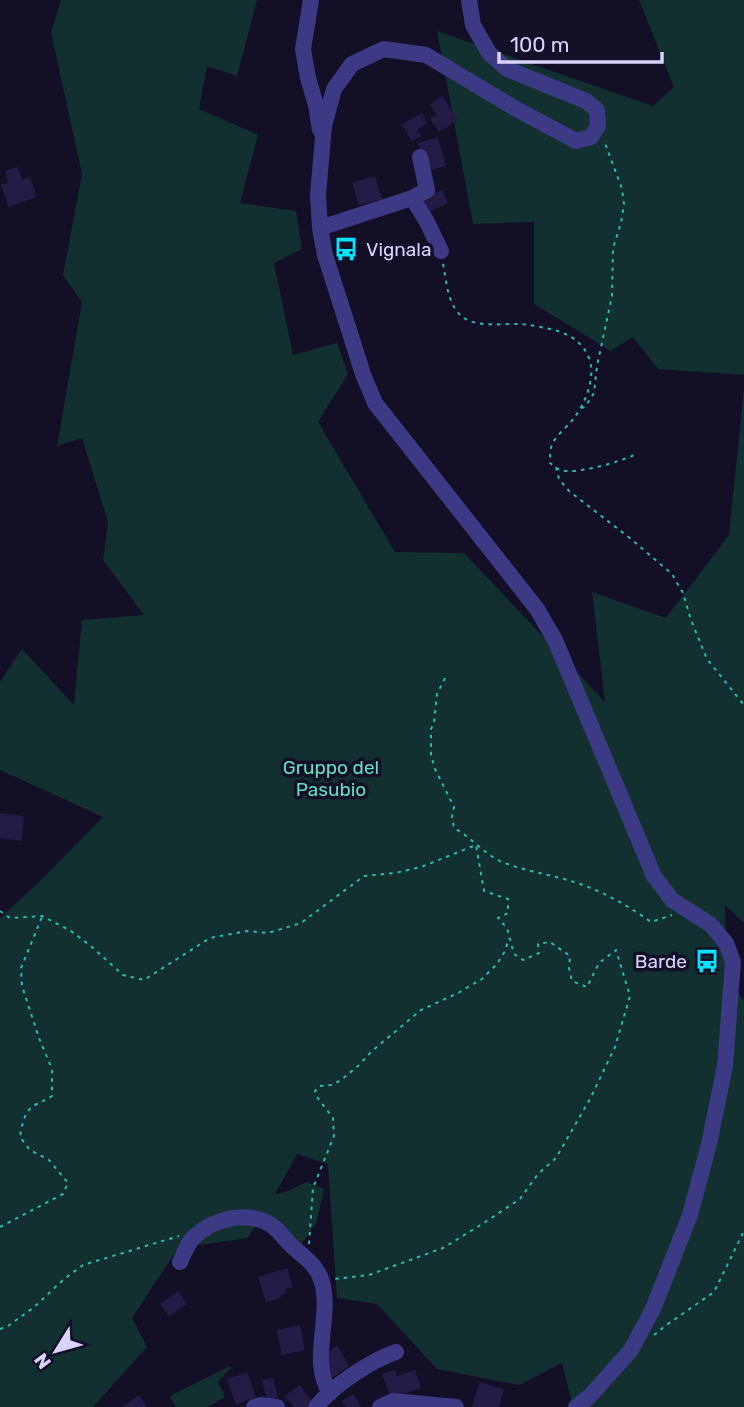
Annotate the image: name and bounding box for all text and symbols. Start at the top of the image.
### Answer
scale bar [499,21,662,65]
text: 100 m [510,32,569,57]
bus stop icon: Vignala [332,235,360,263]
place label: Vignala [366,238,431,261]
park label: Gruppo del Pasubio [283,756,379,801]
bus stop icon: Barde [693,947,721,975]
place label: Barde [635,950,687,973]
north arrow [21,1316,91,1386]
text: N [30,1349,56,1373]

